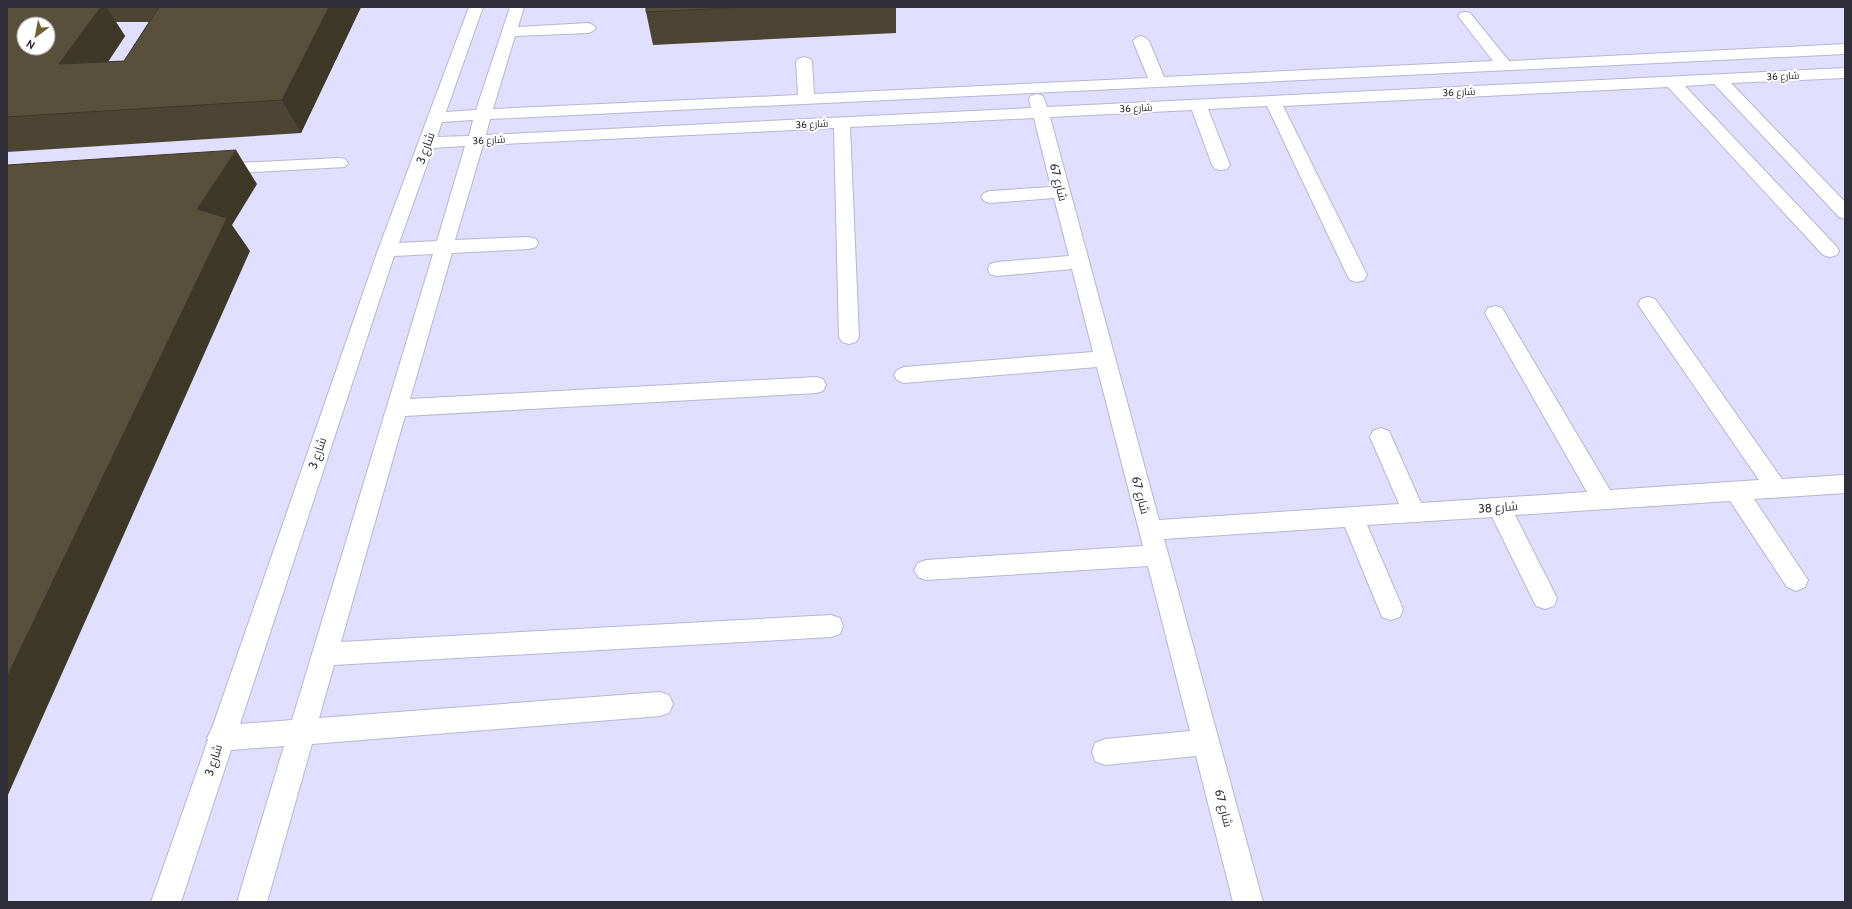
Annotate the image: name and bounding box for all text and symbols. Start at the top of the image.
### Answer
north arrow [16,16,56,56]
text: N [24,36,38,52]
street label: شارع 36 [1766,69,1800,83]
street label: شارع 36 [1442,85,1476,99]
street label: شارع 36 [1119,101,1153,115]
street label: شارع 36 [795,117,829,131]
street label: شارع 3 [412,130,439,166]
street label: شارع 36 [472,133,506,147]
street label: شارع 67 [1046,161,1071,203]
street label: شارع 3 [305,435,330,471]
street label: شارع 67 [1128,474,1153,516]
street label: شارع 38 [1478,498,1518,517]
street label: شارع 3 [201,742,226,778]
street label: شارع 67 [1211,787,1236,829]

